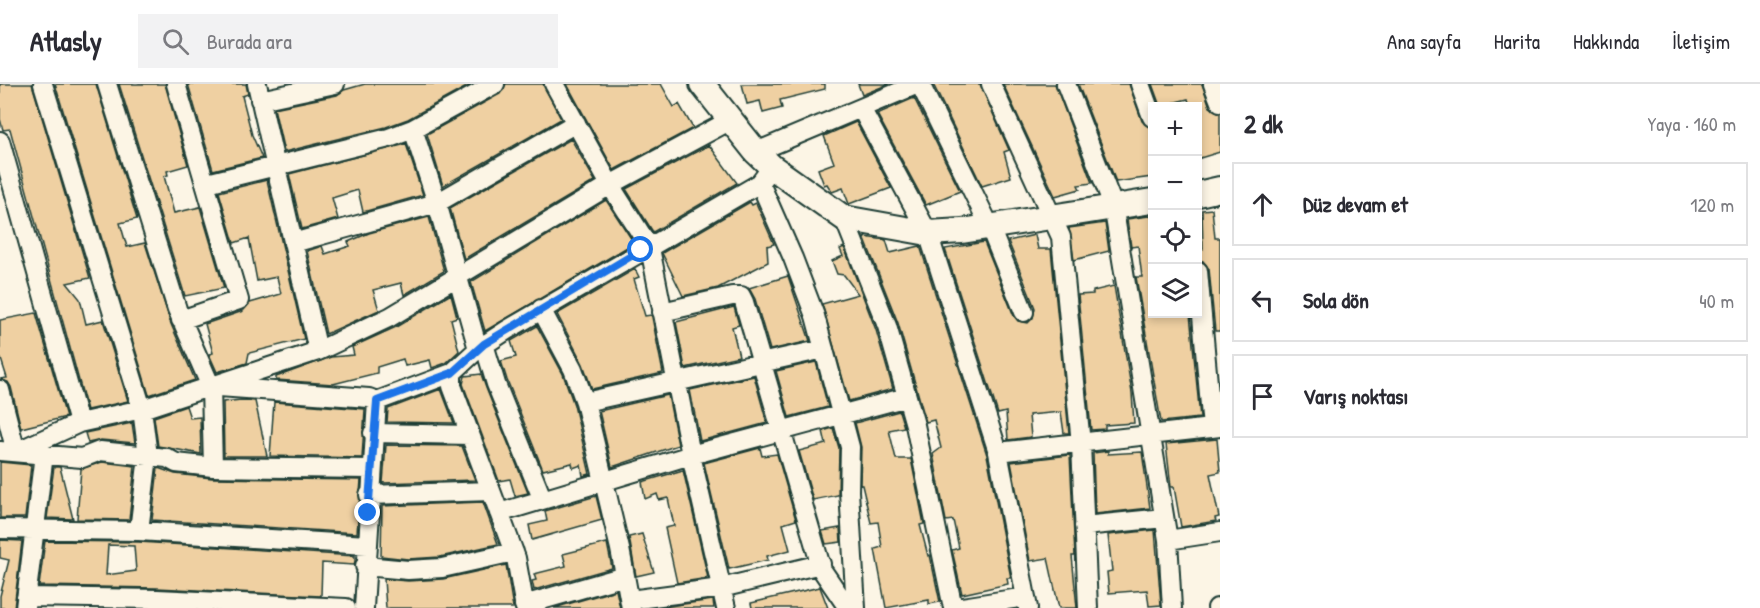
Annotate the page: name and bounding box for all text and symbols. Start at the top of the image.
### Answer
search box [138,14,558,68]
text: Atlasly [30,22,102,60]
icon: search [159,25,192,58]
text: Burada ara [207,26,292,56]
text: Ana sayfa [1387,27,1461,56]
text: Harita [1494,27,1540,56]
text: Hakkında [1573,27,1639,56]
text: İletişim [1672,27,1730,56]
map controls [1148,102,1202,318]
button: + [1148,102,1202,156]
text: 2 dk [1244,106,1283,141]
text: Yaya · 160 m [1647,110,1736,137]
button: − [1148,156,1202,210]
icon: ahead [1246,188,1279,221]
text: Düz devam et [1303,189,1408,219]
text: 120 m [1690,191,1734,218]
button: locate [1148,210,1202,264]
route start [627,236,653,262]
button: layers [1148,264,1202,318]
icon: left [1246,284,1279,317]
text: Sola dön [1303,285,1369,315]
text: 40 m [1699,287,1734,314]
icon: arrive [1246,380,1279,413]
text: Varış noktası [1303,381,1408,411]
route end [354,499,380,525]

